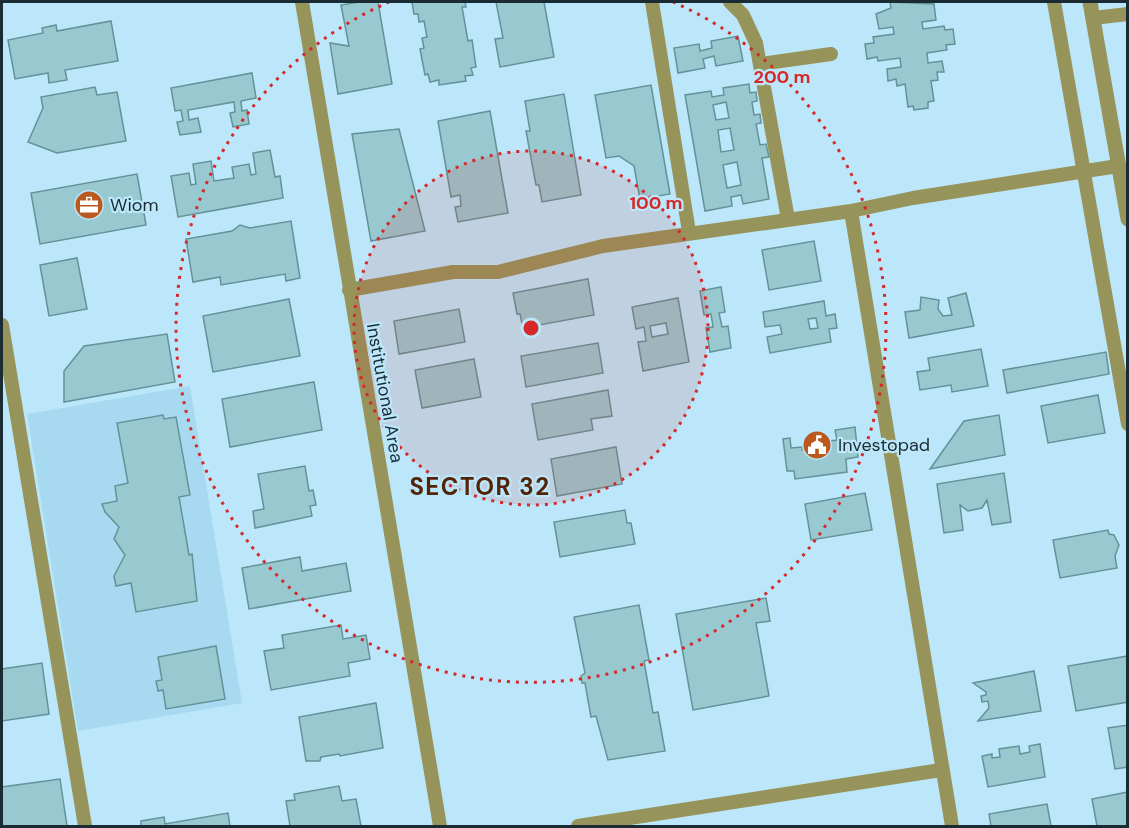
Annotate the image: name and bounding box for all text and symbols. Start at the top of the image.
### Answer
text: 200 m [754,65,810,89]
office icon: Wiom [73,189,105,221]
text: 100 m [629,191,683,215]
place label: Wiom [110,193,158,217]
centre of rings [521,318,541,338]
street label: Institutional Area [361,321,409,465]
public building icon: Investopad [801,429,833,461]
place label: Investopad [838,433,930,457]
district label: SECTOR 32 [409,471,551,502]

